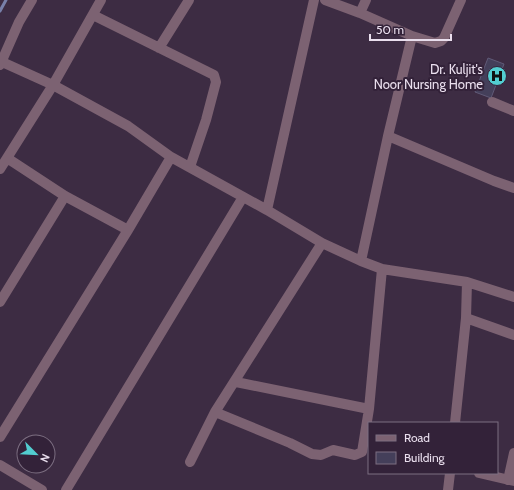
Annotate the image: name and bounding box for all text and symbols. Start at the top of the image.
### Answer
scale bar [370,16,451,42]
text: 50 m [376,22,404,37]
place label: Dr. Kuljit's Noor Nursing Home [374,61,484,92]
hospital icon: Dr. Kuljit's Noor Nursing Home [486,65,508,87]
legend [368,422,498,474]
text: Road [404,430,430,445]
north arrow [16,434,56,474]
text: Building [404,450,446,465]
text: N [37,452,53,464]

